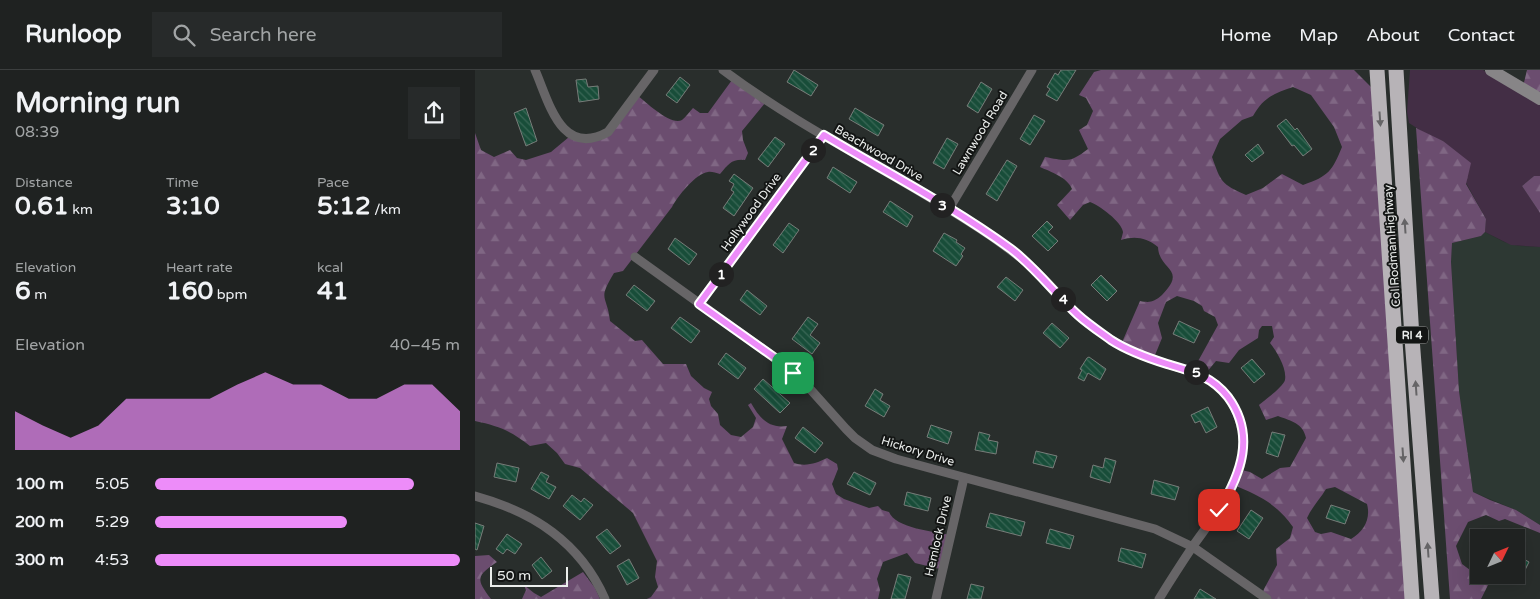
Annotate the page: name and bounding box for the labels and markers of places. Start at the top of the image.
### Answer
pin: 2 [801,138,825,162]
pin: 3 [929,192,955,218]
pin: 1 [709,262,733,286]
pin: 4 [1051,286,1075,312]
pin [772,352,814,394]
pin: 5 [1183,360,1209,384]
pin [1198,489,1240,531]

